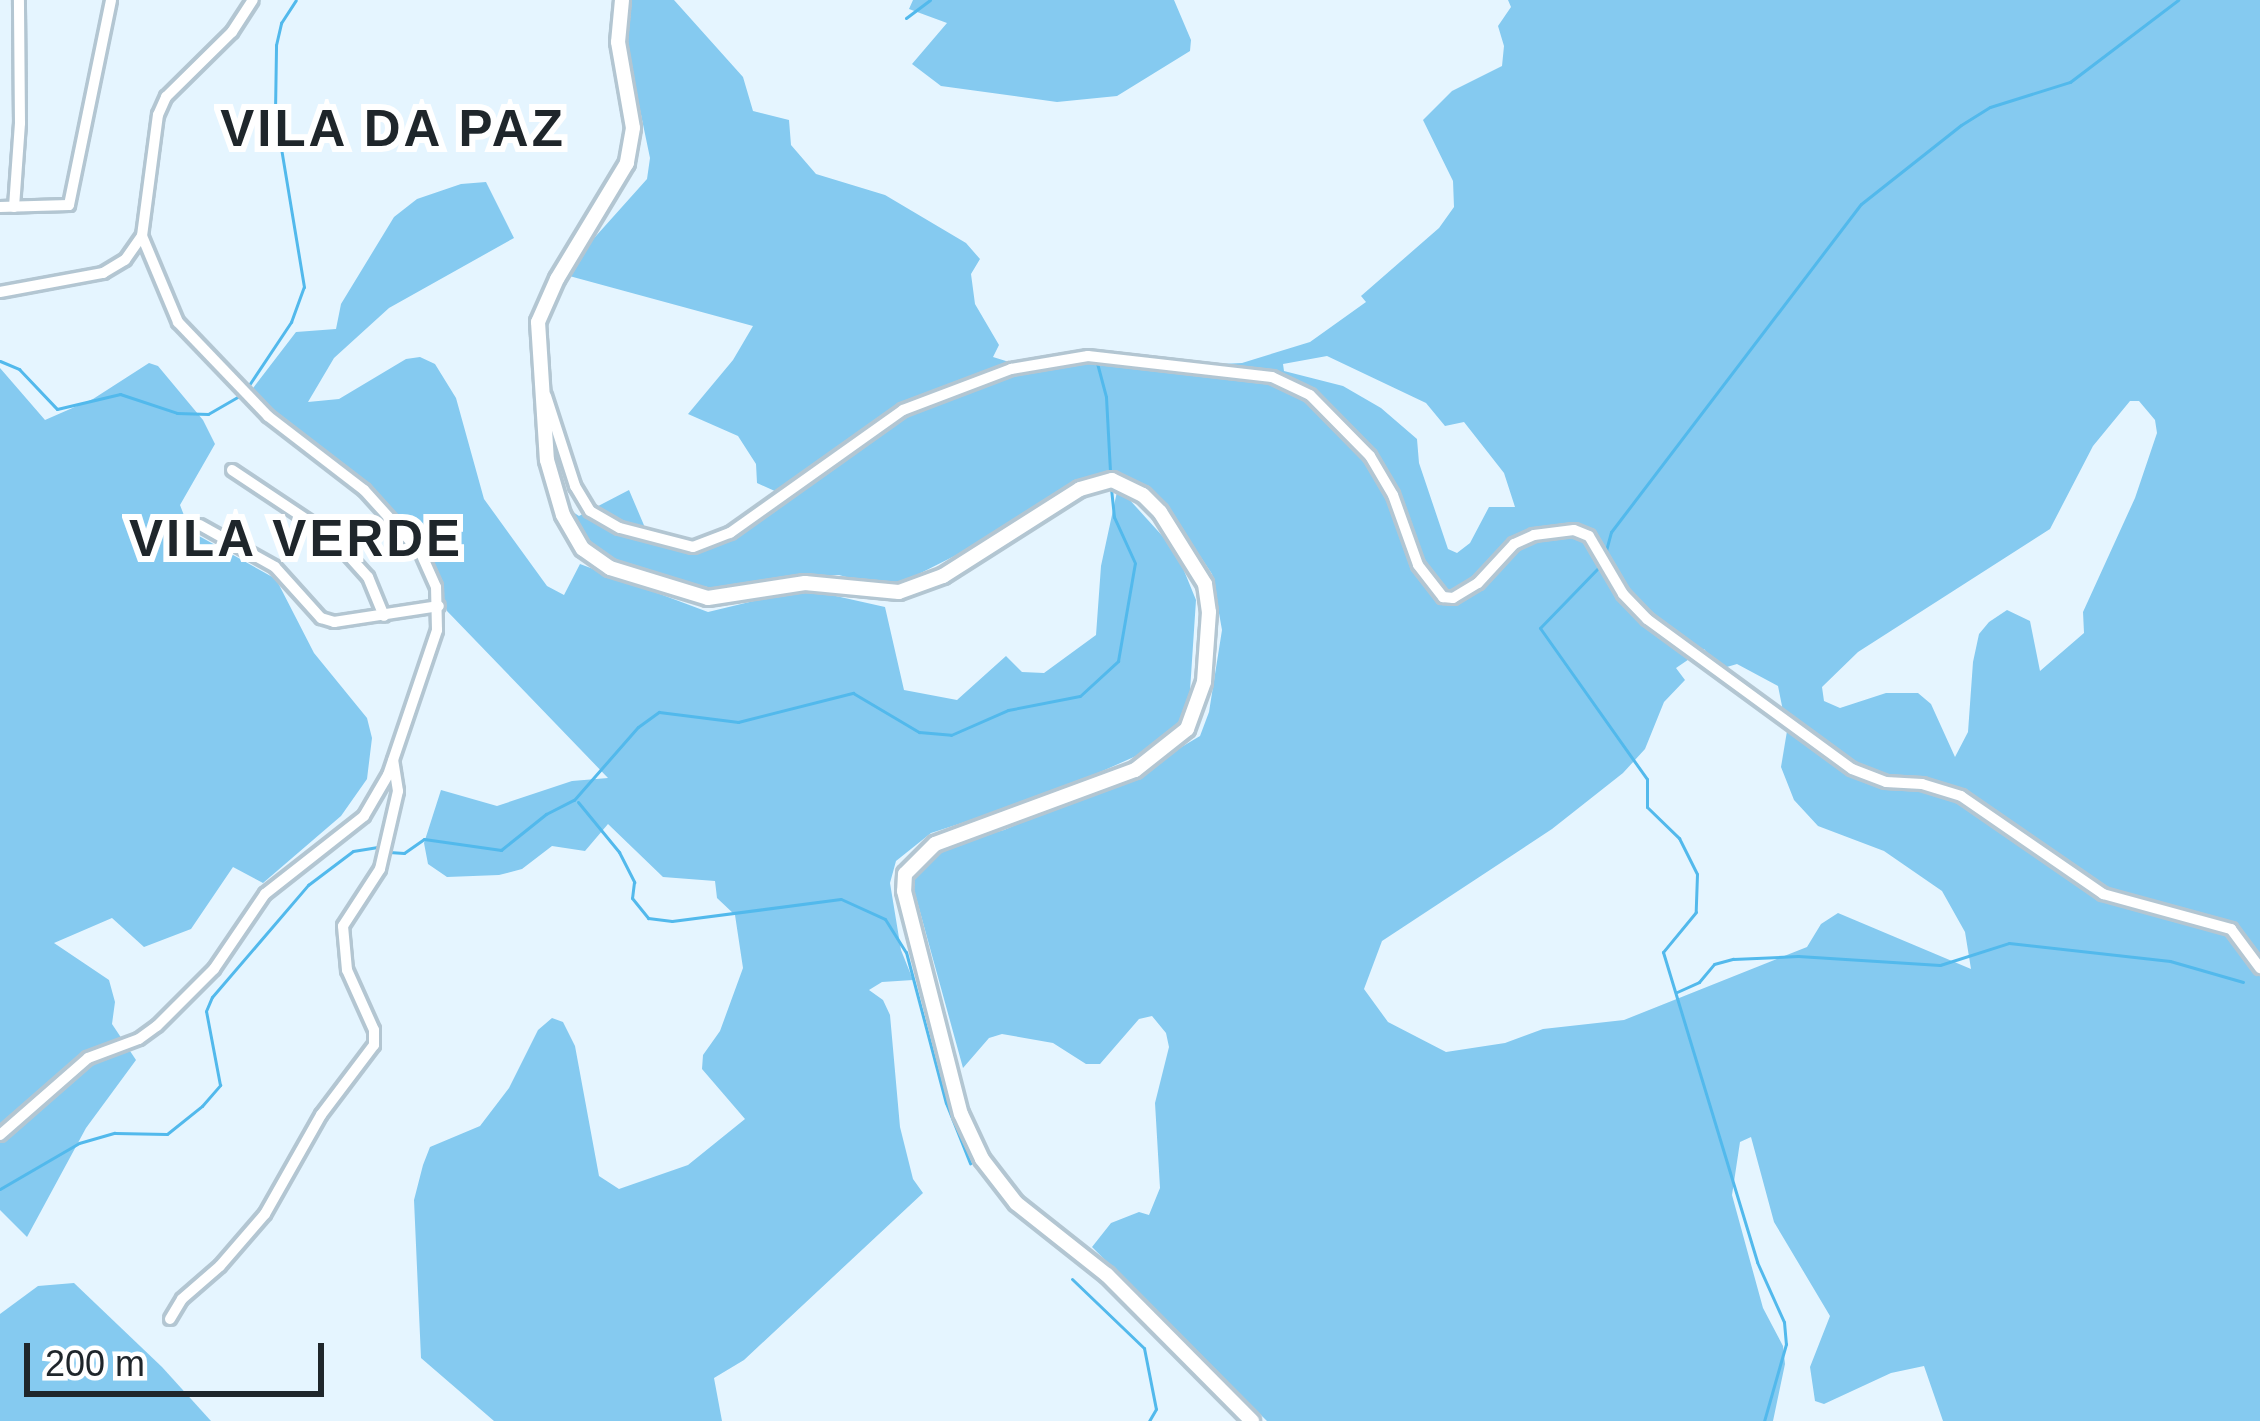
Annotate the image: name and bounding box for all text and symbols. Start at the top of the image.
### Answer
district label: VILA DA PAZ [218,98,568,160]
district label: VILA VERDE [128,508,464,570]
scale bar [30,1319,330,1393]
text: 200 m [45,1343,145,1384]

